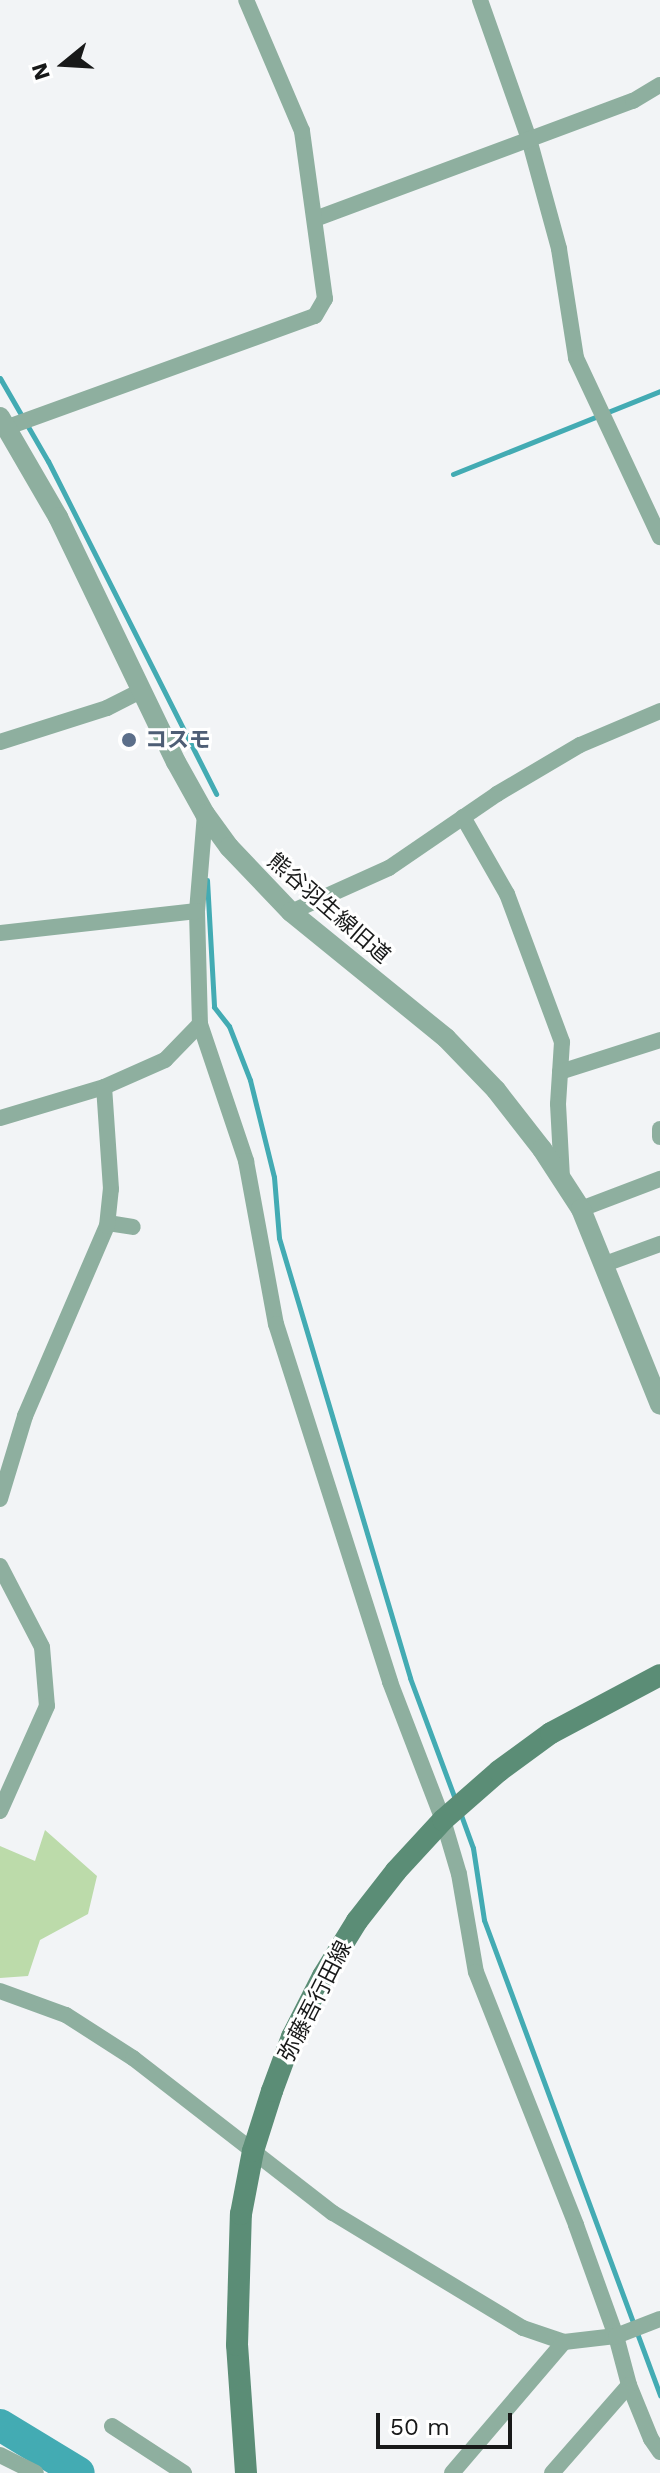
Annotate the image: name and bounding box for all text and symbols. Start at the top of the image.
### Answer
north arrow [24,24,104,104]
text: N [26,60,55,83]
place label: コスモ [145,727,211,753]
marker: コスモ [120,731,138,749]
street label: 熊谷羽生線旧道 [262,848,396,968]
street label: 弥藤吾行田線 [273,1936,357,2066]
scale bar [380,2397,516,2447]
text: 50 m [390,2413,450,2441]

